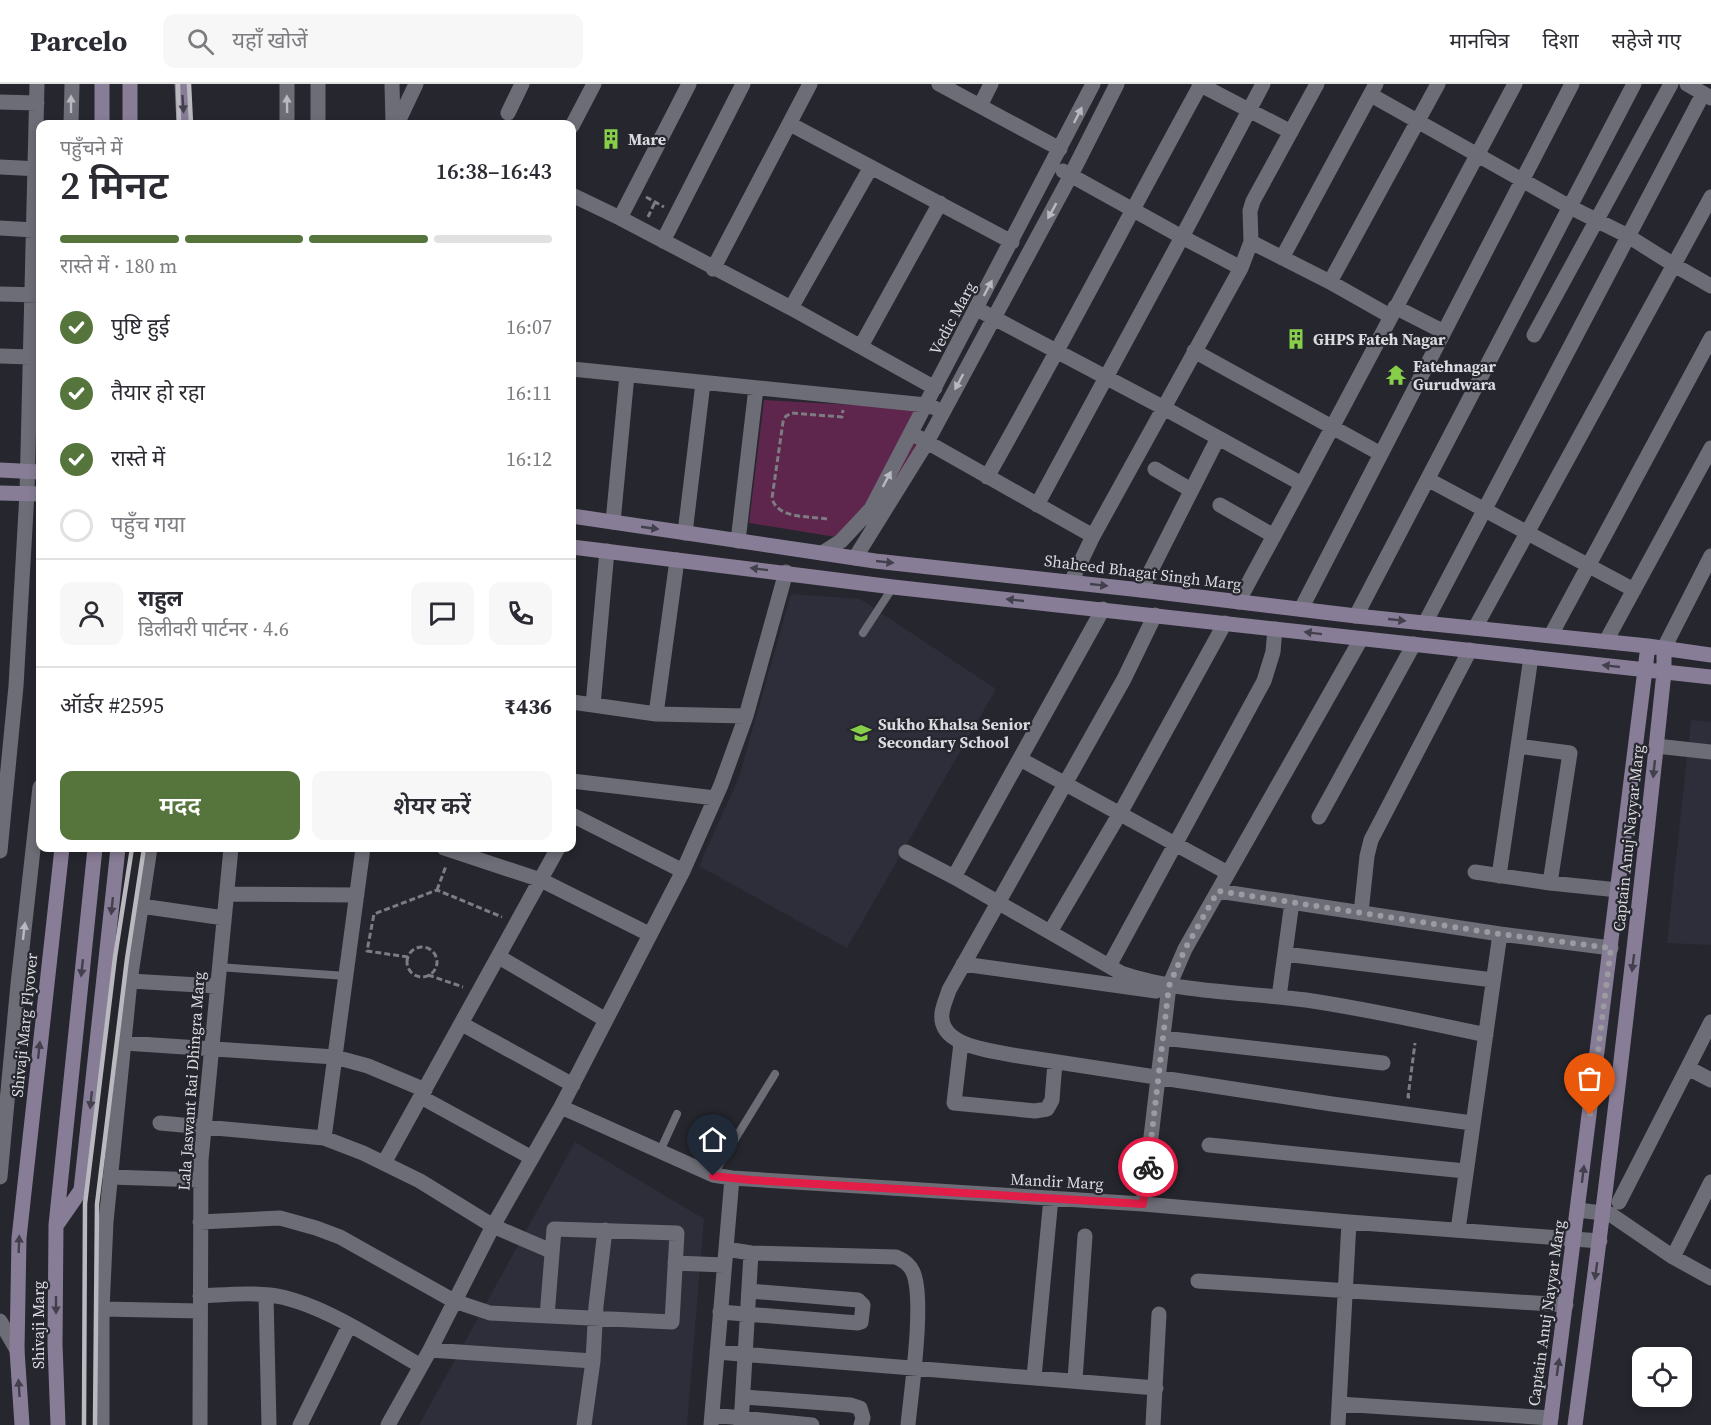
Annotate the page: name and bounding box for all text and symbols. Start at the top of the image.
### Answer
search box [163,14,583,68]
text: Parcelo [30,22,127,60]
icon: search [184,25,217,58]
text: यहाँ खोजें [232,25,308,55]
text: मानचित्र [1449,26,1509,55]
text: दिशा [1542,26,1579,55]
text: सहेजे गए [1612,26,1681,55]
one-way arrow [67,95,76,114]
one-way arrow [178,95,188,114]
one-way arrow [282,95,292,114]
one-way arrow [1072,106,1082,124]
building icon: Mare [599,127,623,151]
place label: Mare [628,128,666,150]
text: पहुँचने में [60,134,122,162]
text: 16:38–16:43 [436,156,552,186]
text: 2 मिनट [60,159,168,212]
one-way arrow [1047,202,1057,219]
text: रास्ते में · 180 m [60,252,177,280]
street label: Vedic Marg [923,277,981,359]
one-way arrow [983,279,993,296]
icon: check [60,311,93,344]
text: पुष्टि हुई [111,311,170,341]
text: 16:07 [506,313,552,341]
building icon: GHPS Fateh Nagar [1284,327,1308,351]
place label: GHPS Fateh Nagar [1313,328,1446,350]
place label: Fatehnagar Gurudwara [1413,355,1497,395]
temple icon: Fatehnagar Gurudwara [1384,363,1408,387]
one-way arrow [954,374,964,391]
icon: check [60,377,93,410]
text: तैयार हो रहा [111,377,205,407]
text: 16:11 [506,379,552,407]
icon: check [60,443,93,476]
text: रास्ते में [111,443,165,473]
text: 16:12 [506,445,552,473]
one-way arrow [883,471,892,488]
text: पहुँच गया [111,509,185,539]
one-way arrow [641,523,660,532]
street label: Shaheed Bhagat Singh Marg [1043,549,1243,595]
one-way arrow [875,557,894,566]
one-way arrow [749,565,768,574]
one-way arrow [1090,580,1109,590]
button: person [60,582,123,645]
button: chat [411,582,474,645]
button: phone [489,582,552,645]
text: राहुल [138,583,183,613]
one-way arrow [1005,595,1024,605]
text: डिलीवरी पार्टनर · 4.6 [138,615,289,643]
one-way arrow [1388,615,1407,625]
one-way arrow [1303,629,1322,638]
one-way arrow [1602,661,1621,671]
text: ऑर्डर #2595 [60,690,164,720]
text: ₹436 [504,691,552,721]
place label: Sukho Khalsa Senior Secondary School [878,713,1031,753]
school or university icon: Sukho Khalsa Senior Secondary School [849,721,873,745]
street label: Captain Anuj Nayyar Marg [1607,743,1649,933]
one-way arrow [1649,760,1659,779]
button: मदद [60,771,300,840]
button: शेयर करें [312,771,552,840]
one-way arrow [107,896,117,915]
one-way arrow [19,921,29,940]
street label: Shivaji Marg Flyover [5,951,43,1098]
one-way arrow [1629,954,1638,973]
one-way arrow [77,959,87,978]
street label: Lala Jaswant Rai Dhingra Marg [172,971,210,1191]
one-way arrow [35,1041,44,1060]
pin [1564,1053,1615,1115]
icon: bag [1573,1062,1606,1095]
one-way arrow [86,1090,95,1109]
pin [687,1114,738,1176]
icon: home [696,1123,729,1156]
courier [1118,1137,1178,1197]
icon: bike [1132,1151,1165,1184]
one-way arrow [1578,1164,1587,1183]
street label: Mandir Marg [1010,1168,1104,1194]
street label: Captain Anuj Nayyar Marg [1522,1219,1570,1407]
one-way arrow [14,1235,24,1254]
one-way arrow [1591,1262,1600,1281]
street label: Shivaji Marg [27,1281,49,1369]
one-way arrow [51,1295,60,1314]
map controls [1632,1347,1692,1407]
button: locate [1632,1347,1692,1407]
one-way arrow [1553,1357,1562,1376]
one-way arrow [15,1378,24,1397]

